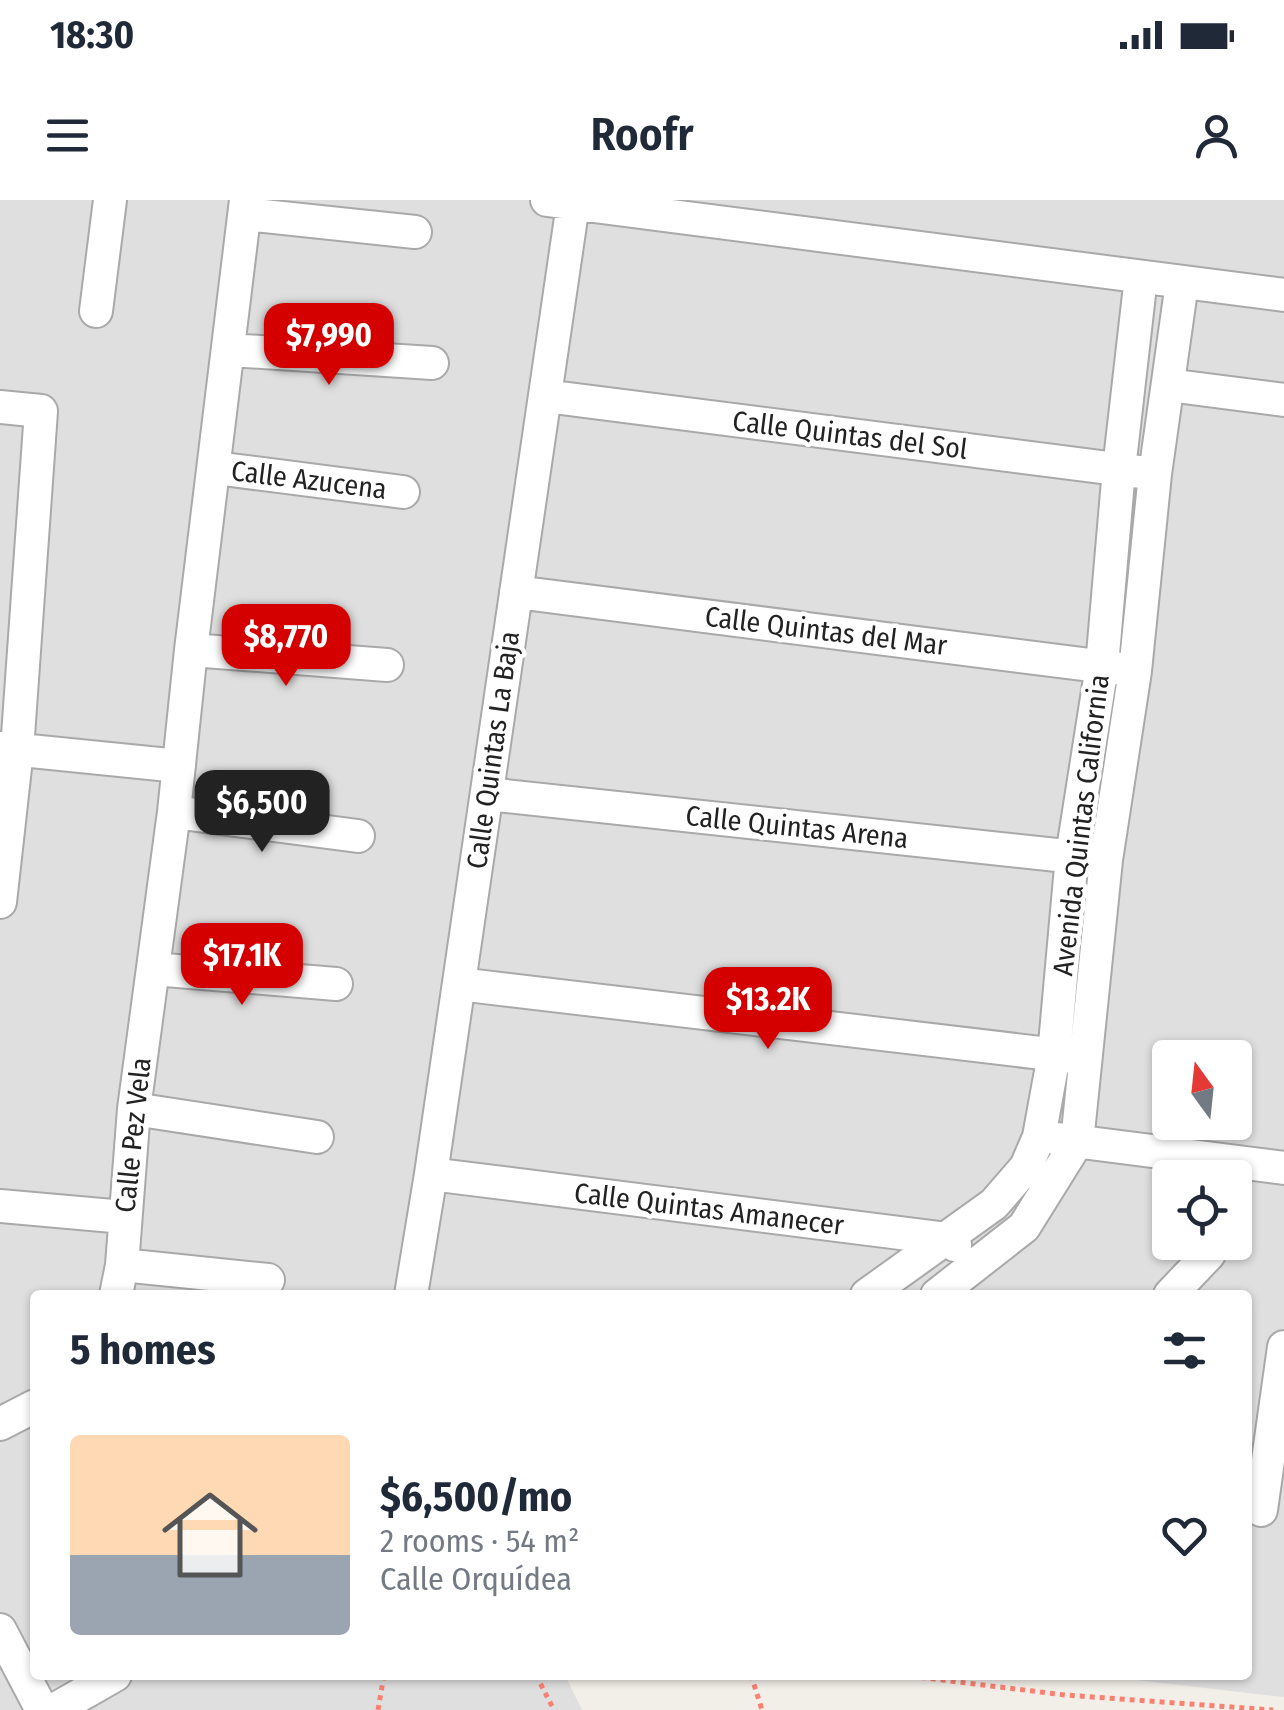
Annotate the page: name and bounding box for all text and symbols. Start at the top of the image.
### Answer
text: 18:30 [50,12,134,58]
icon: menu [40,108,95,163]
text: Roofr [590,108,694,162]
icon: person [1189,108,1244,163]
pin: $7,990 [248,303,410,388]
text: $7,990 [286,316,372,354]
street label: Calle Quintas del Sol [731,404,969,466]
street label: Calle Azucena [229,454,389,506]
street label: Calle Quintas del Mar [703,600,949,662]
pin: $8,770 [205,604,367,689]
text: $8,770 [244,617,328,655]
street label: Calle Quintas La Baja [460,629,526,871]
street label: Avenida Quintas California [1046,672,1116,978]
pin: $6,500 [181,770,343,855]
text: $6,500 [217,783,307,821]
street label: Calle Quintas Arena [684,799,910,855]
pin: $17.1K [161,923,323,1008]
text: $17.1K [203,936,281,974]
pin: $13.2K [687,967,849,1052]
text: $13.2K [726,980,810,1018]
north arrow [1152,1040,1252,1140]
map controls [1152,1040,1252,1260]
street label: Calle Pez Vela [108,1056,158,1214]
button: locate [1152,1160,1252,1260]
street label: Calle Quintas Amanecer [572,1176,846,1242]
icon: filters [1157,1323,1212,1378]
text: 5 homes [70,1325,216,1375]
text: $6,500/mo [380,1472,572,1522]
icon: home [150,1475,270,1595]
icon: heart [1157,1508,1212,1563]
text: 2 rooms · 54 m² [380,1522,579,1560]
text: Calle Orquídea [380,1560,572,1598]

